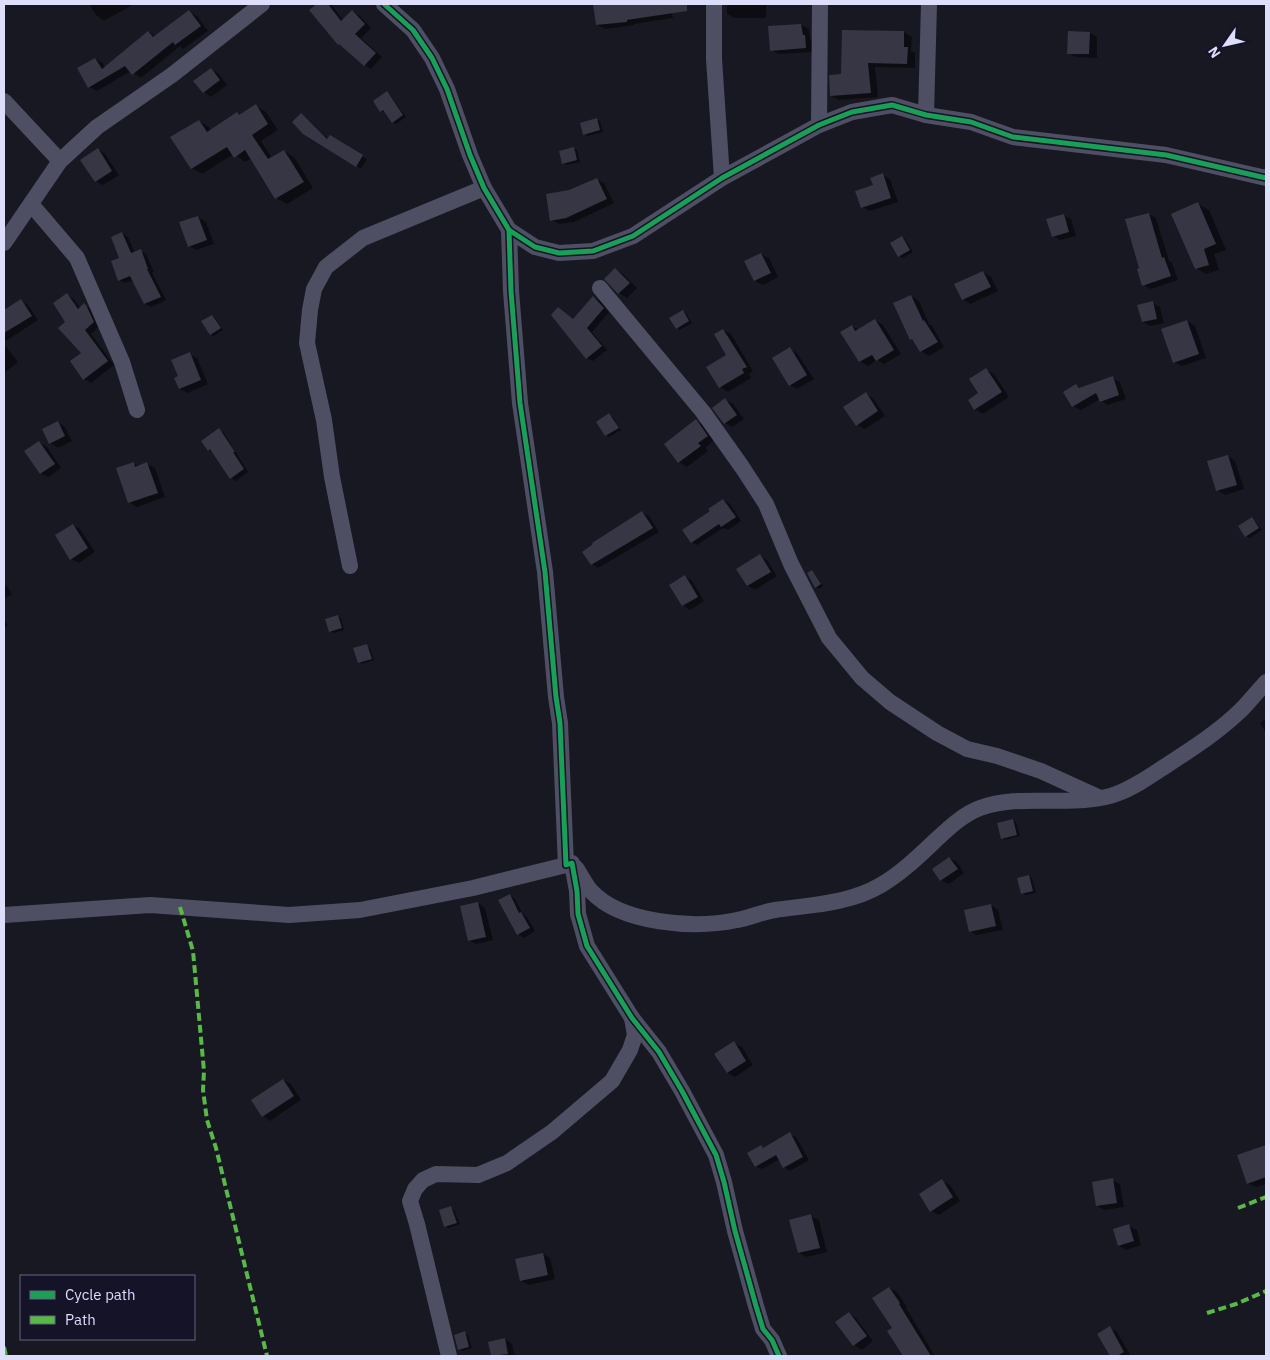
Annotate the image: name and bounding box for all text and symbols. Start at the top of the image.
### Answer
north arrow [1200,20,1250,70]
text: N [1204,43,1225,62]
legend [20,1275,195,1340]
text: Cycle path [65,1285,136,1304]
text: Path [65,1310,96,1329]

